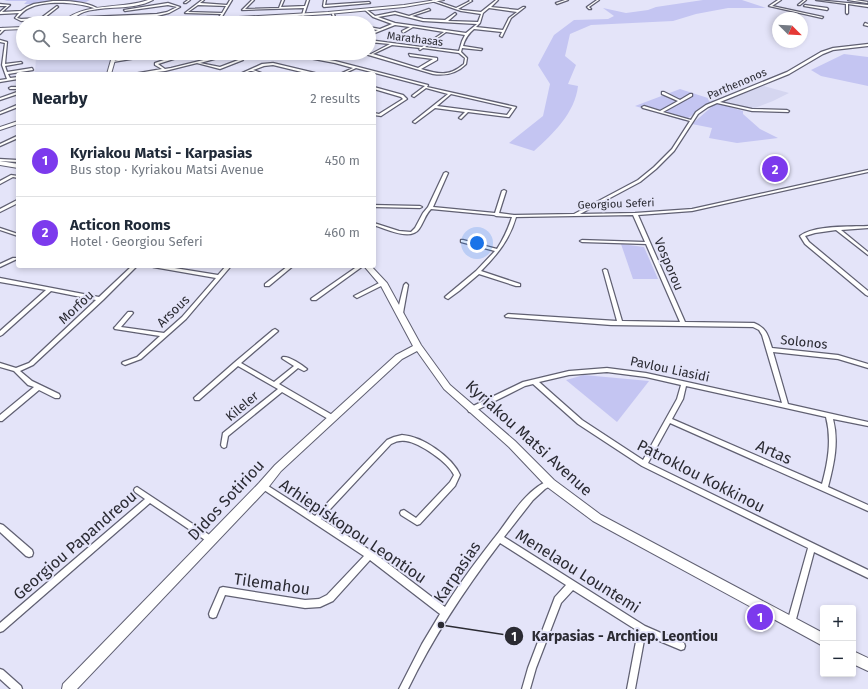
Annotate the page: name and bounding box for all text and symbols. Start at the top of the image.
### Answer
north arrow [772,12,808,48]
search box [16,16,376,60]
icon: search [30,27,52,49]
text: Search here [62,29,142,47]
street label: Marathasas [386,29,444,49]
street label: Parthenonos [705,66,769,102]
text: Nearby [32,88,87,109]
text: 2 results [310,91,360,106]
text: Kyriakou Matsi - Karpasias [70,144,252,162]
text: 1 [42,153,48,168]
text: 450 m [325,153,360,168]
pin: 2 [762,154,788,184]
text: Bus stop · Kyriakou Matsi Avenue [70,162,264,177]
street label: Georgiou Seferi [577,196,655,212]
text: Acticon Rooms [70,216,170,234]
text: 2 [42,225,48,240]
text: 460 m [324,225,360,240]
your location [467,233,487,253]
text: Hotel · Georgiou Seferi [70,234,203,249]
street label: Vosporou [651,235,687,293]
street label: Morfou [55,287,97,327]
street label: Arsous [154,292,192,330]
street label: Solonos [780,332,828,352]
street label: Pavlou Liasidi [629,353,711,385]
street label: Kyriakou Matsi Avenue [462,376,596,500]
street label: Kileler [223,388,261,424]
street label: Patroklou Kokkinou [634,436,768,516]
street label: Artas [753,436,795,468]
street label: Didos Sotiriou [184,456,268,544]
street label: Arhiepiskopou Leontiou [276,475,430,587]
street label: Georgiou Papandreou [10,486,140,604]
street label: Menelaou Lountemi [512,525,644,617]
street label: Karpasias [430,538,484,606]
street label: Tilemahou [233,569,311,599]
pin: 1 [747,602,773,632]
map controls [820,605,856,677]
button: + [820,605,856,641]
callout: Karpasias - Archiep. Leontiou [504,623,726,649]
text: Karpasias - Archiep. Leontiou [532,628,718,645]
text: 1 [511,630,517,644]
button: − [820,641,856,677]

